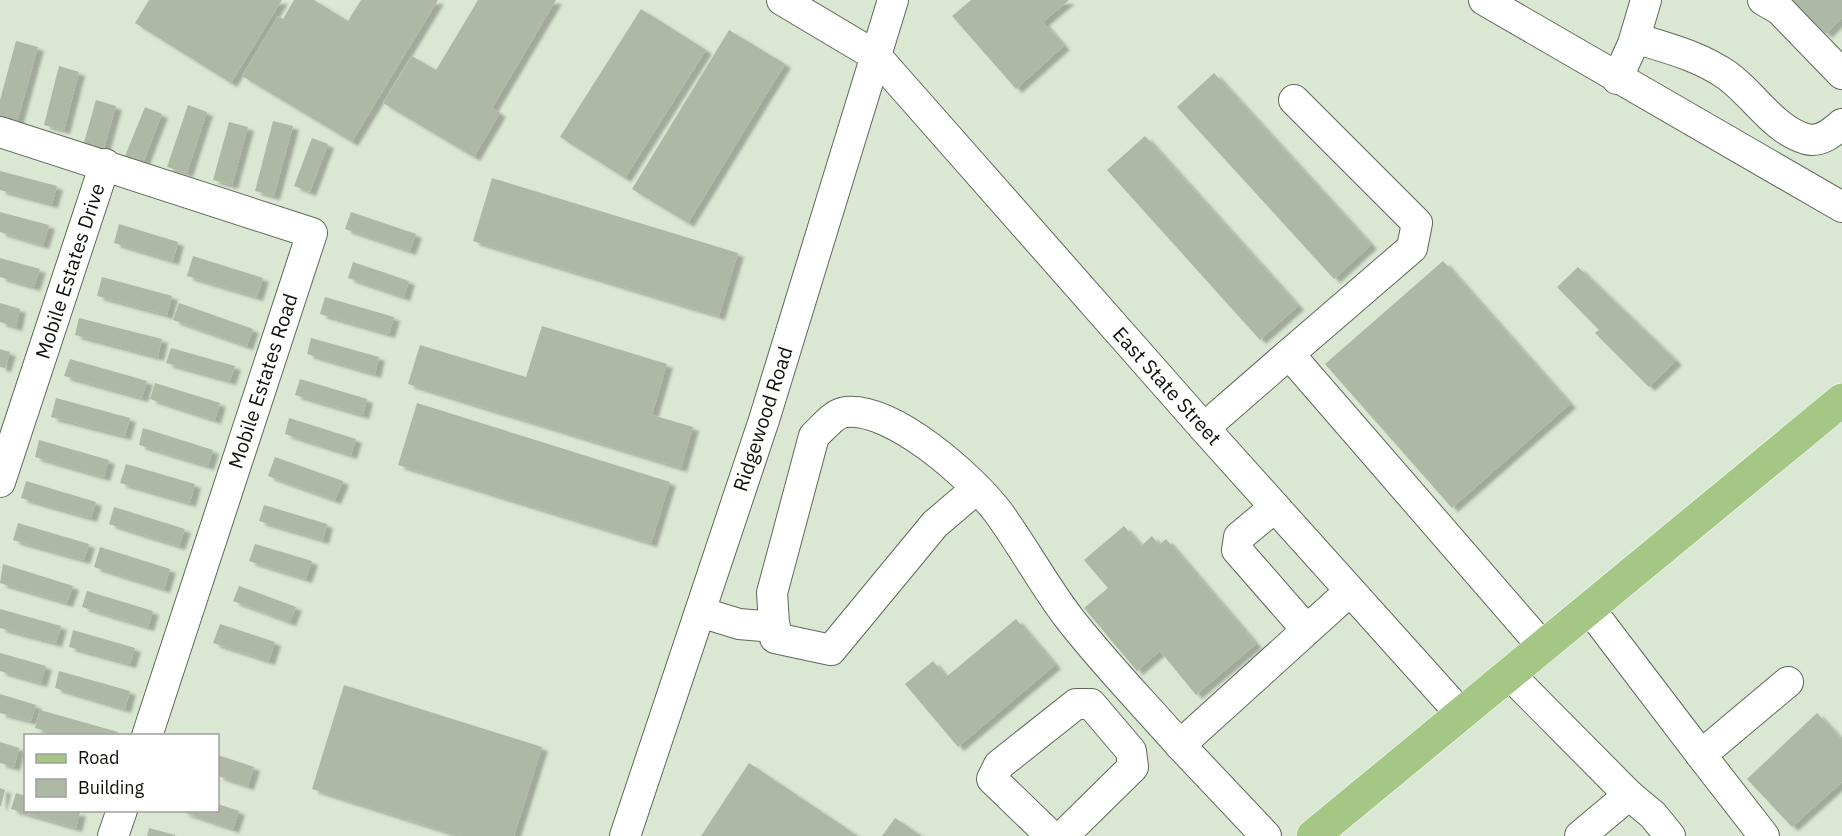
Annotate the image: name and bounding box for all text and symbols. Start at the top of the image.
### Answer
street label: Mobile Estates Drive [28,180,111,362]
street label: Mobile Estates Road [221,290,304,472]
street label: East State Street [1107,321,1228,451]
street label: Ridgewood Road [726,343,799,495]
legend [24,734,219,812]
text: Road [78,746,119,769]
text: Building [78,776,145,799]

